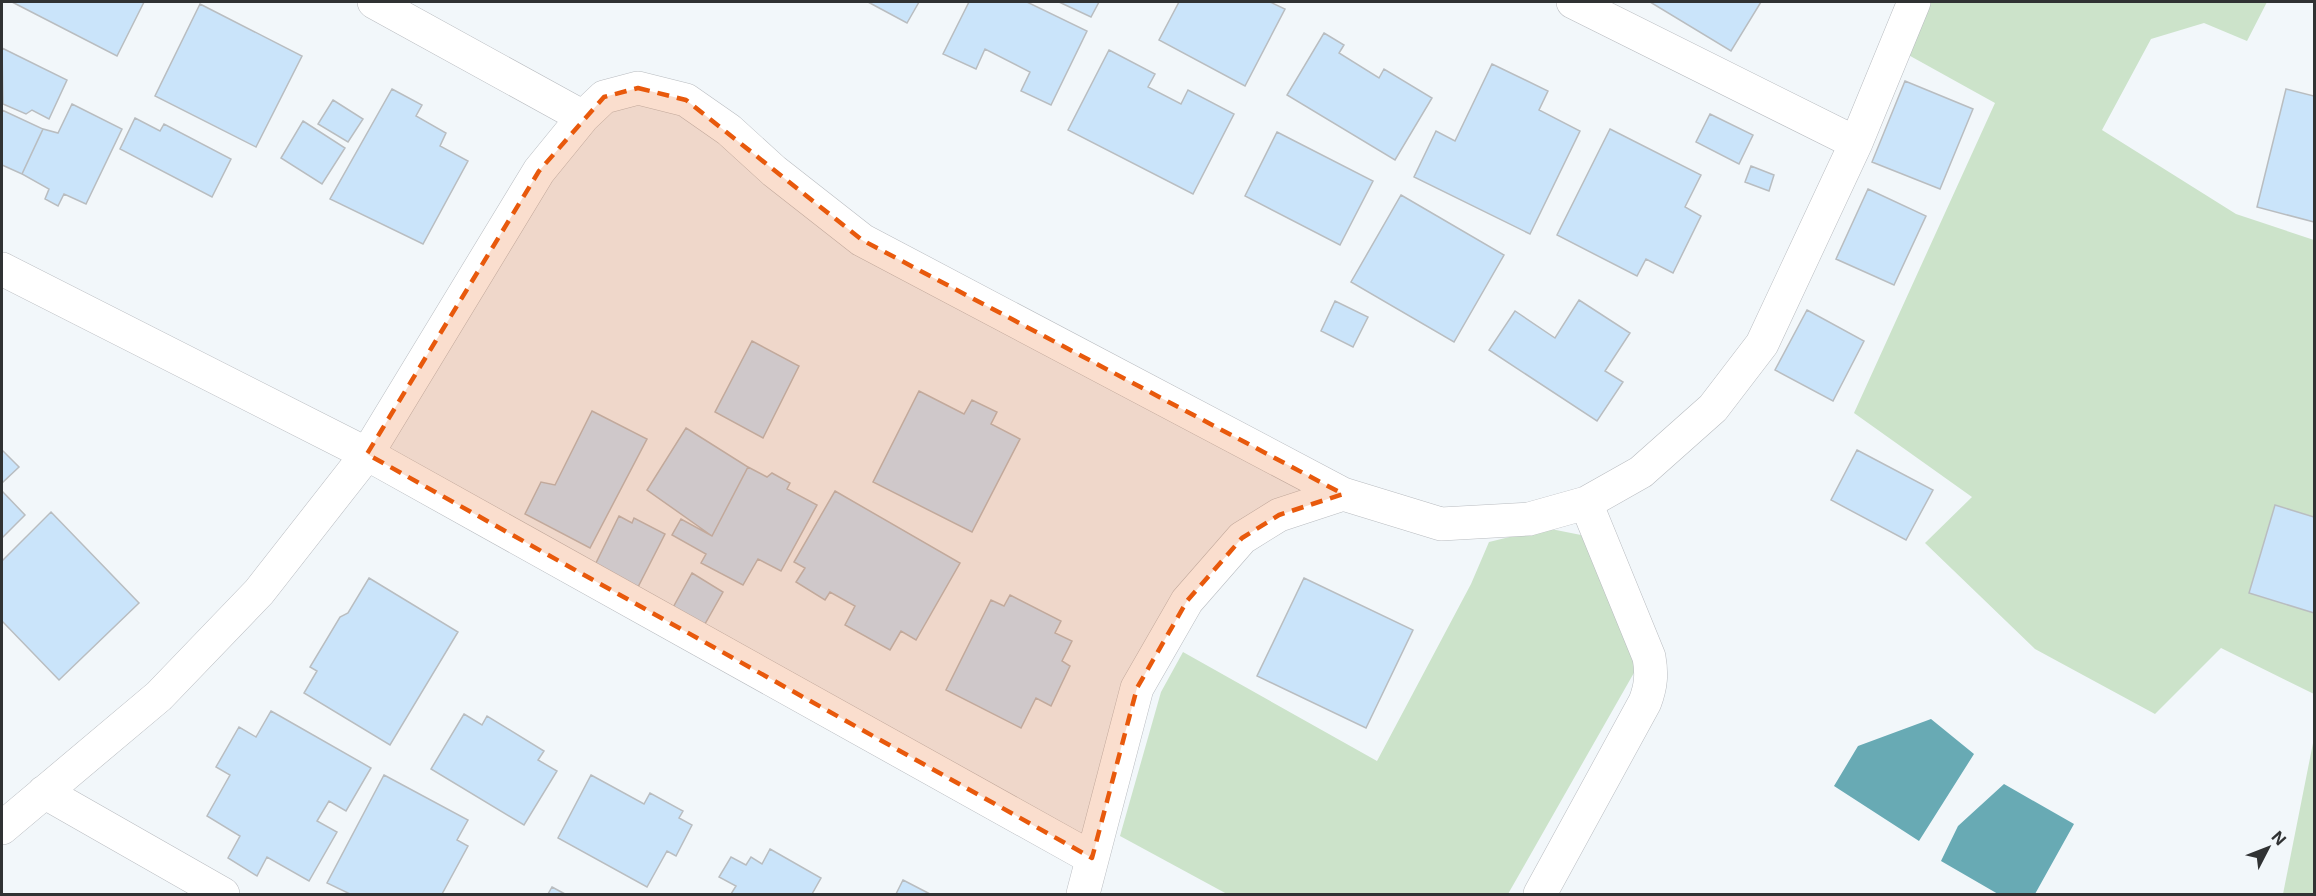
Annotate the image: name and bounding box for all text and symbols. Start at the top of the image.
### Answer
north arrow [2238,818,2298,878]
text: N [2268,827,2291,849]

